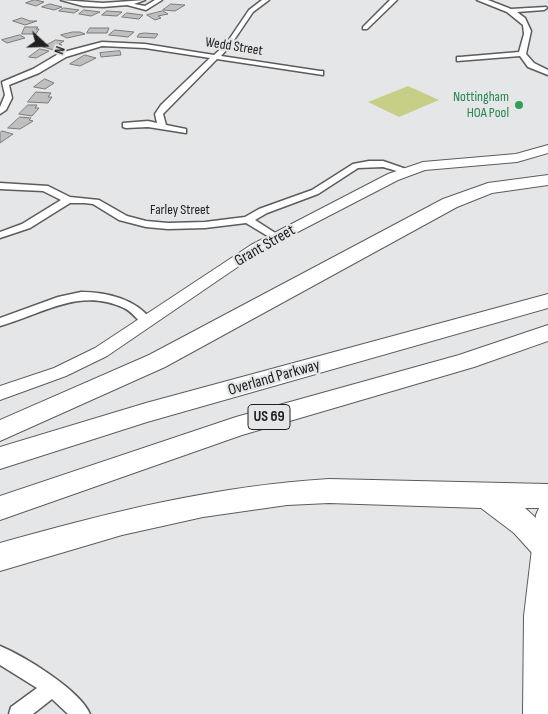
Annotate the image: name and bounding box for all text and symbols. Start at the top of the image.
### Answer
north arrow [20,20,70,70]
street label: Wedd Street [204,34,264,60]
text: N [50,44,69,57]
place label: Nottingham HOA Pool [453,89,509,121]
marker: Nottingham HOA Pool [513,99,525,111]
street label: Farley Street [150,202,210,218]
street label: Grant Street [231,221,299,271]
street label: Overland Parkway [226,356,322,400]
road number: US 69 [248,404,290,430]

